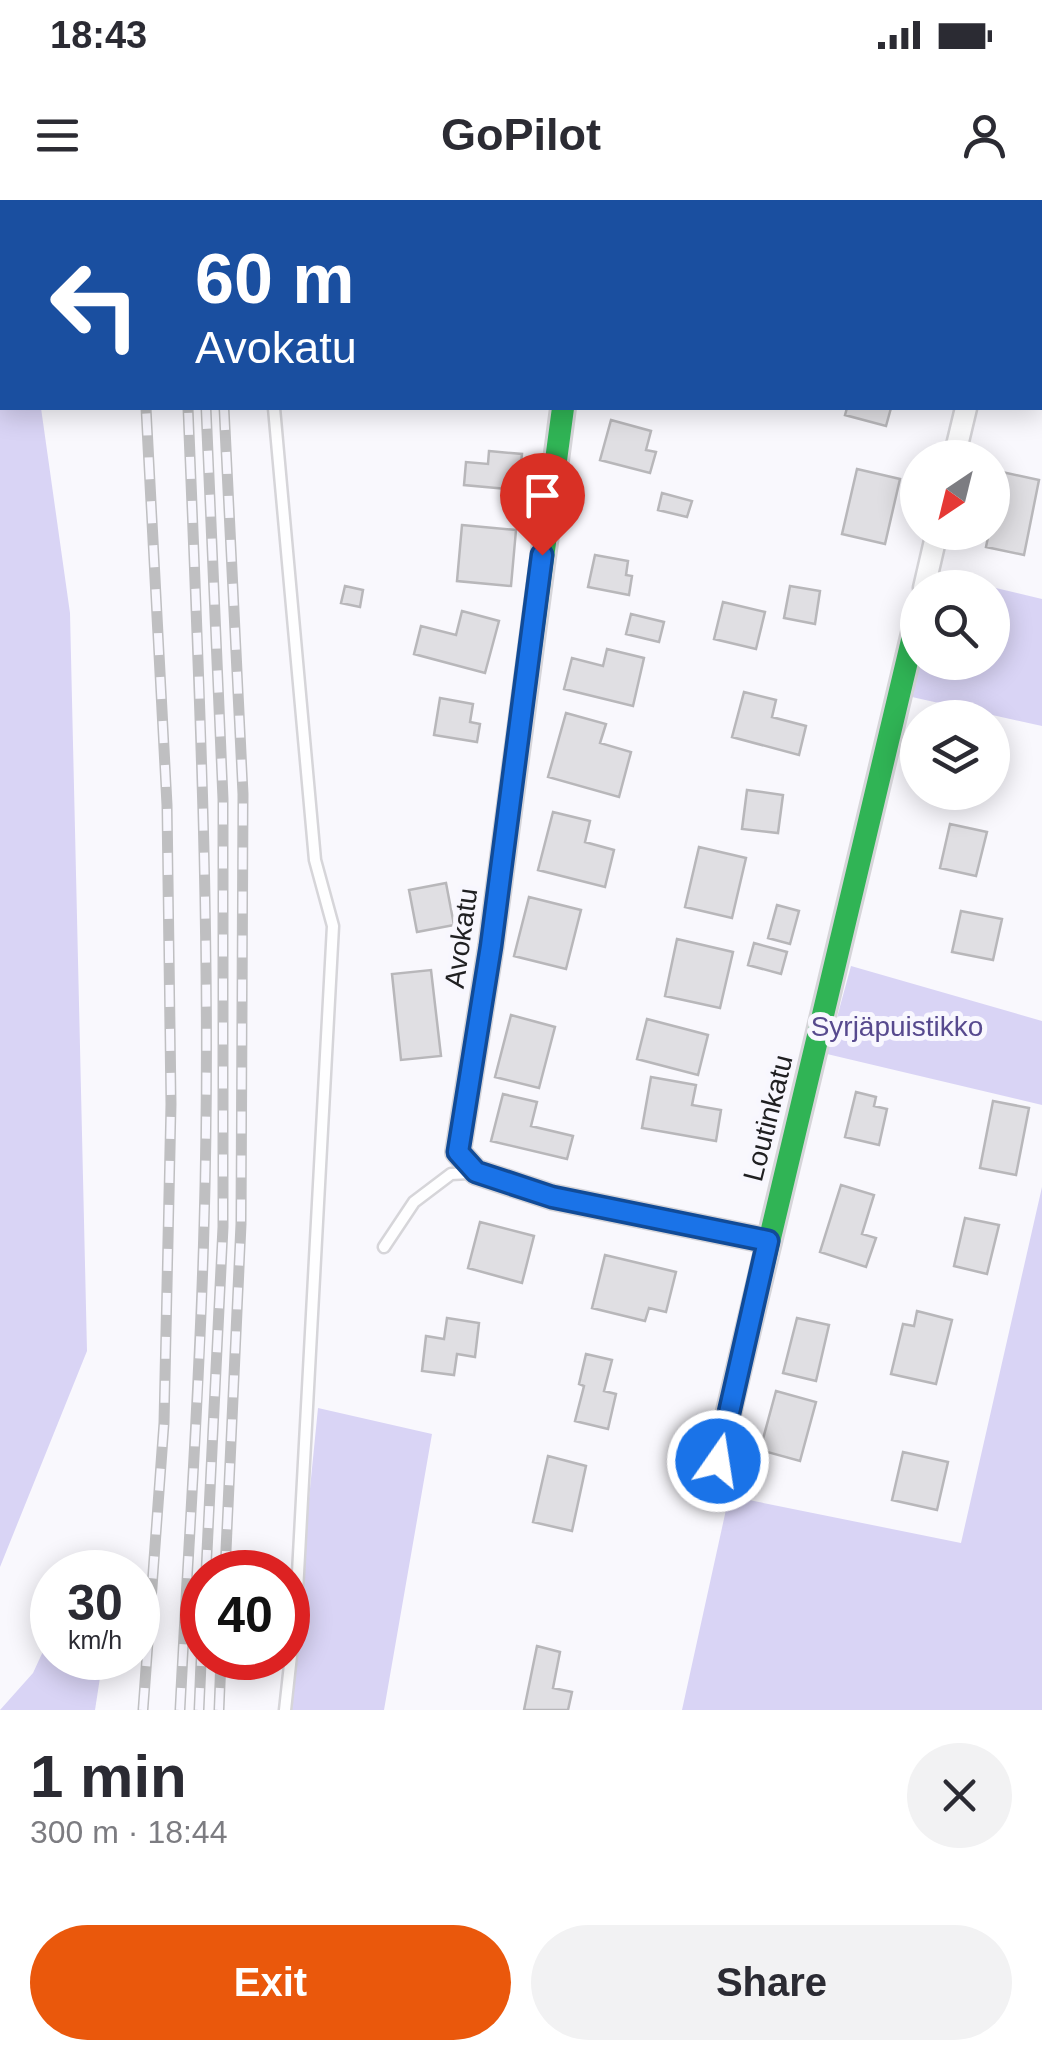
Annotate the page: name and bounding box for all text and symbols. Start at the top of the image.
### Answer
text: 18:43 [50,14,147,56]
icon: menu [30,108,85,163]
icon: person [957,108,1012,163]
text: GoPilot [441,109,601,160]
icon: left [30,240,160,370]
text: 60 m [195,240,355,318]
text: Avokatu [195,322,357,373]
north arrow [900,440,1010,550]
map controls [900,440,1010,810]
pin [500,453,585,556]
icon: arrive [515,468,570,523]
button: search [900,570,1010,680]
button: layers [900,700,1010,810]
street label: Avokatu [439,886,483,990]
park label: Syrjäpuistikko [811,1011,983,1042]
street label: Loutinkatu [737,1052,799,1184]
position arrow [666,1409,770,1513]
speed limit sign: 40 [180,1550,310,1680]
text: 30 [67,1575,123,1631]
text: km/h [68,1626,122,1654]
text: 1 min [30,1743,187,1810]
button: close [907,1743,1012,1848]
text: 300 m · 18:44 [30,1814,227,1850]
button: Exit [30,1925,511,2040]
button: Share [531,1925,1012,2040]

